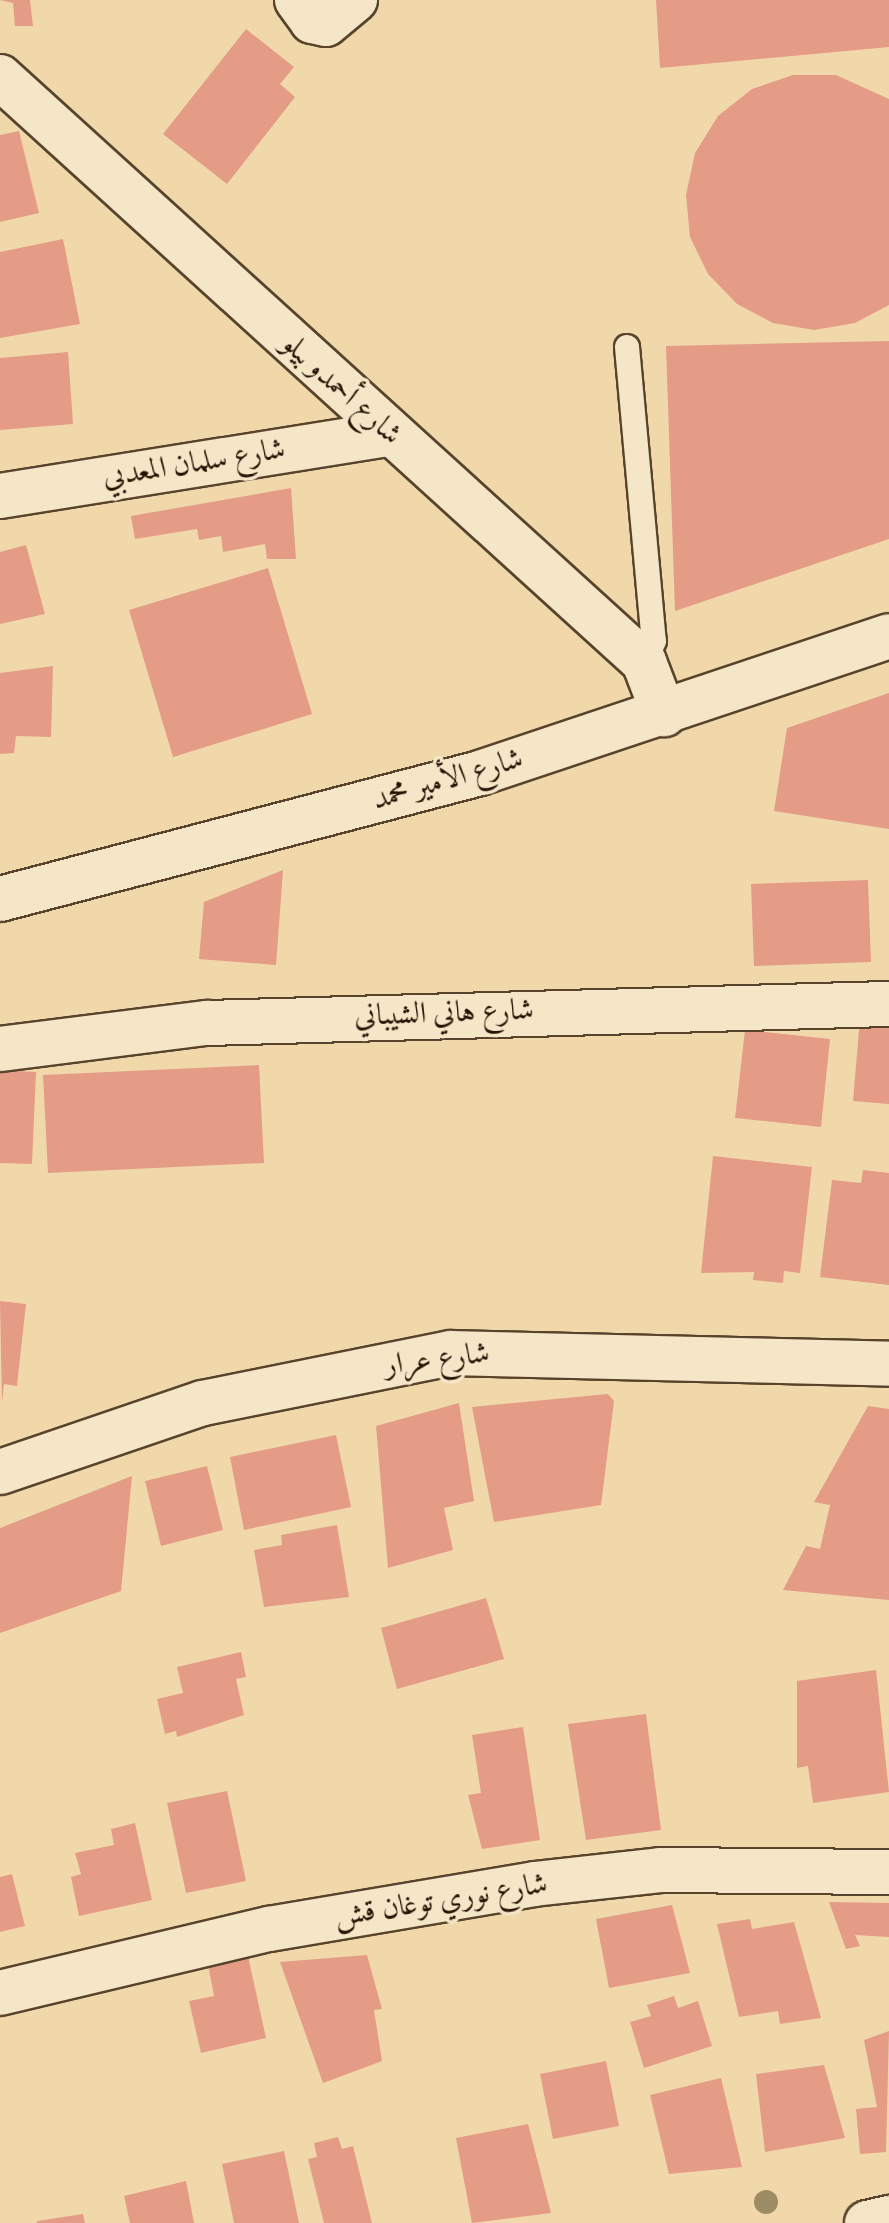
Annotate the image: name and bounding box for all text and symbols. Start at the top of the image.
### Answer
street label: شارع أحمدو بيلو [273,327,409,453]
street label: شارع سلمان المعدبي [100,432,288,496]
street label: شارع الأمير محمد [369,741,527,819]
street label: شارع هاني الشيباني [354,993,534,1035]
street label: شارع عرار [382,1336,492,1384]
street label: شارع نوري توغان قش [332,1866,550,1936]

